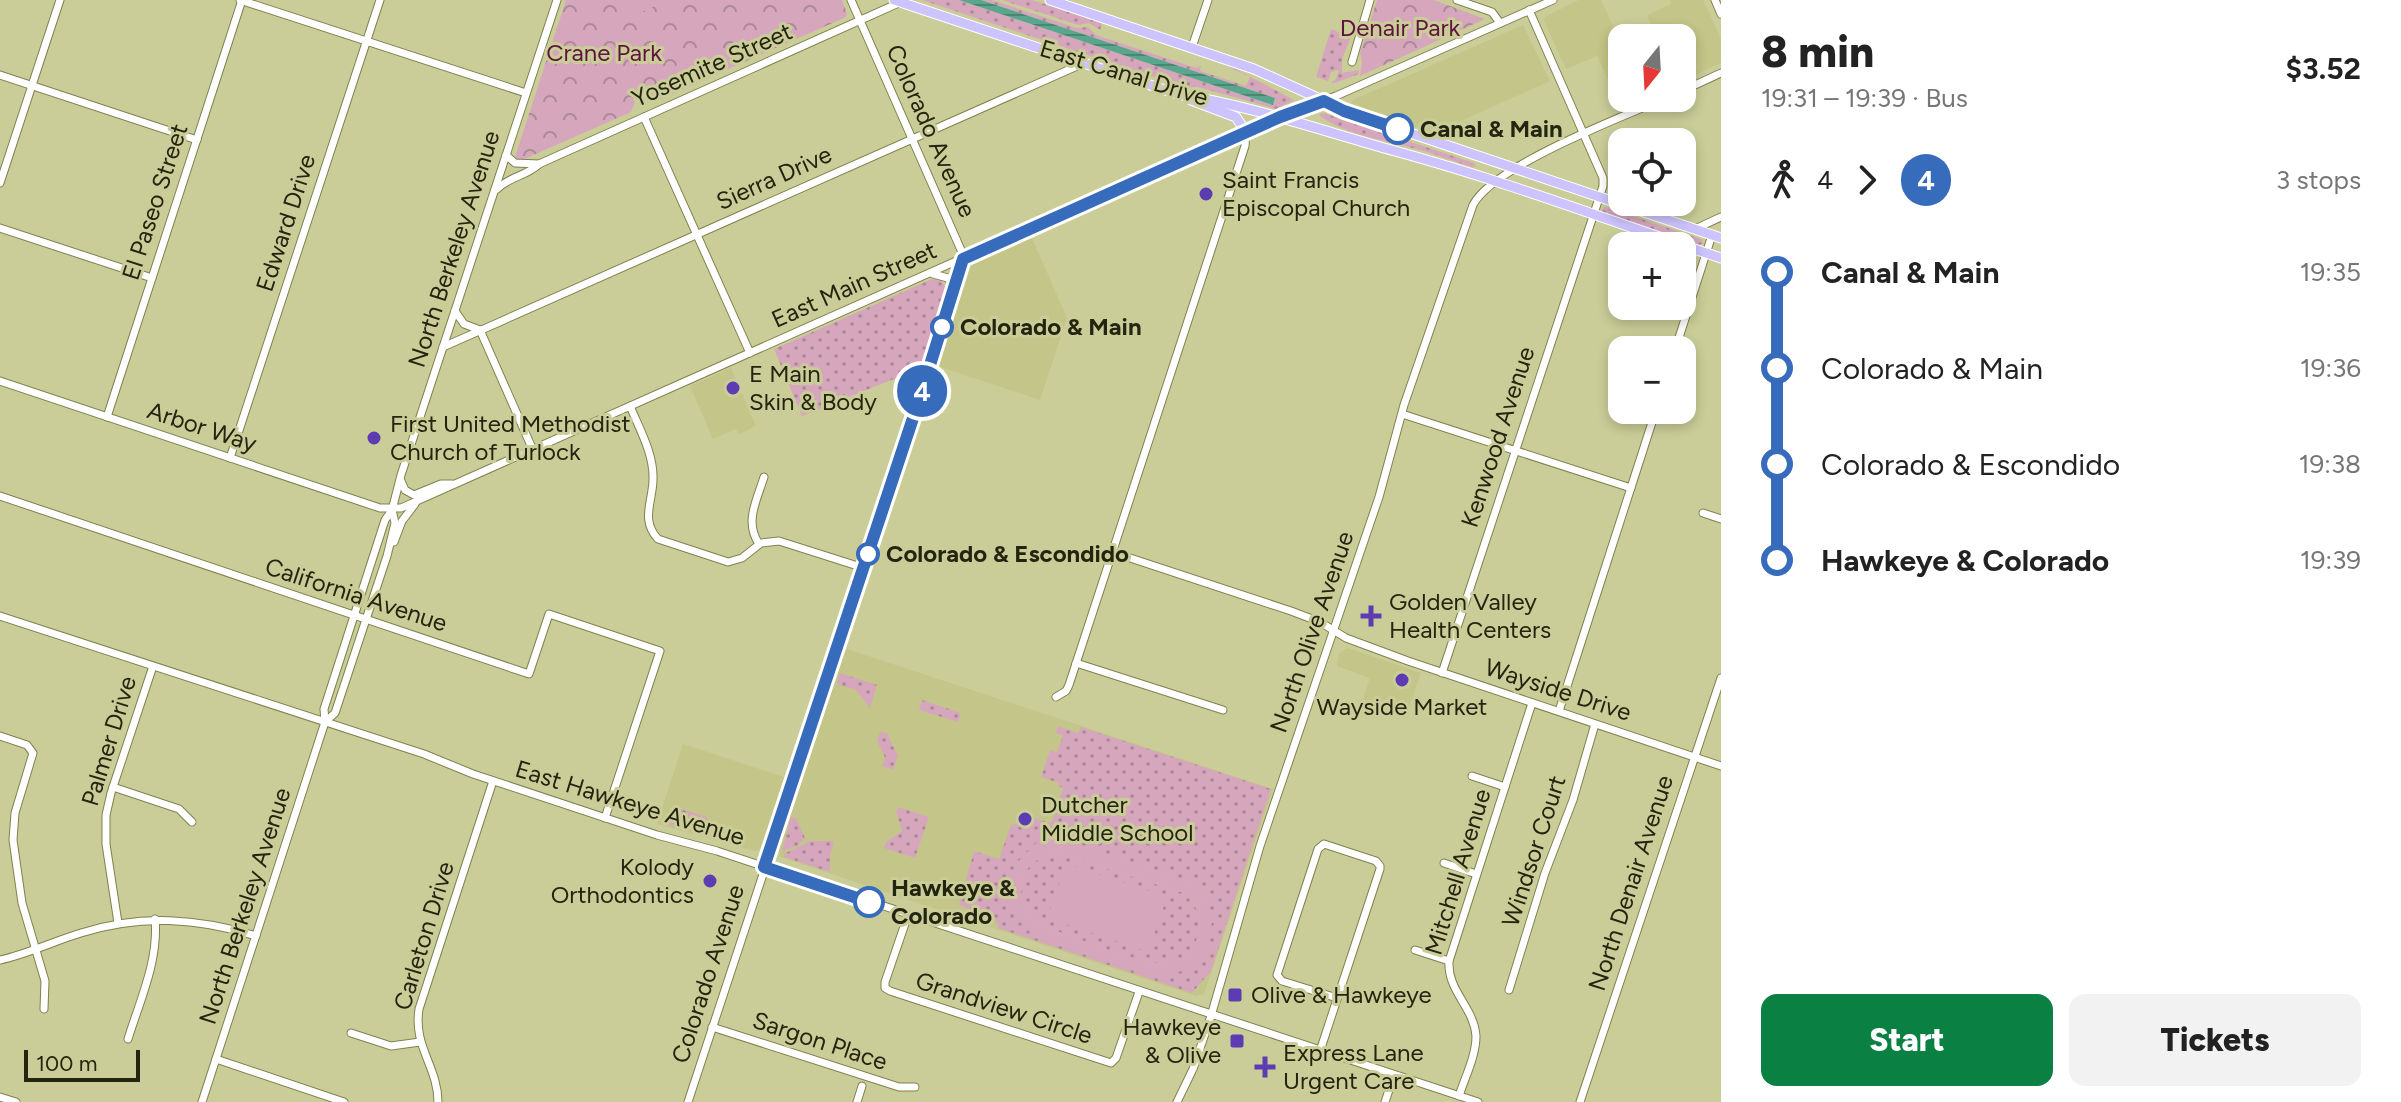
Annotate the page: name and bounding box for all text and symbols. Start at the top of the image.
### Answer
park label: Denair Park [1340,13,1461,42]
street label: Yosemite Street [627,16,796,113]
north arrow [1608,24,1696,112]
map controls [1608,24,1696,424]
text: 8 min [1761,25,1874,78]
street label: East Canal Drive [1036,33,1212,112]
park label: Crane Park [546,38,662,67]
street label: Colorado Avenue [880,40,983,222]
text: $3.52 [2285,50,2361,87]
text: 19:31 – 19:39 · Bus [1761,82,1968,114]
marker: Canal & Main [1383,114,1413,144]
place label: Canal & Main [1420,114,1563,143]
street label: El Paseo Street [116,120,193,284]
street label: North Berkeley Avenue [402,127,506,371]
button: locate [1608,128,1696,216]
street label: Sierra Drive [712,139,836,216]
street label: Edward Drive [250,151,321,295]
icon: walk [1761,158,1805,202]
icon: forward [1845,158,1889,202]
text: 4 [1917,163,1935,197]
text: 4 [1817,164,1833,196]
text: 3 stops [2276,164,2361,196]
place label: Saint Francis Episcopal Church [1222,165,1410,222]
marker: Saint Francis Episcopal Church [1197,185,1215,203]
button: + [1608,232,1696,320]
street label: East Main Street [767,235,941,334]
text: Canal & Main [1821,254,1999,291]
text: 19:35 [2300,256,2361,288]
place label: Colorado & Main [960,312,1142,341]
marker: Colorado & Main [931,316,953,338]
button: − [1608,336,1696,424]
street label: Kenwood Avenue [1455,343,1540,531]
text: Colorado & Main [1821,350,2043,387]
text: 19:36 [2300,352,2361,384]
place label: E Main Skin & Body [749,359,877,416]
line badge: 4 [896,365,948,417]
text: 4 [913,374,931,408]
marker: E Main Skin & Body [724,379,742,397]
street label: Arbor Way [144,395,261,458]
place label: First United Methodist Church of Turlock [390,409,631,466]
marker: First United Methodist Church of Turlock [365,429,383,447]
text: Colorado & Escondido [1821,446,2120,483]
text: 19:38 [2299,448,2361,480]
street label: North Olive Avenue [1263,527,1360,736]
place label: Colorado & Escondido [886,539,1129,568]
text: Hawkeye & Colorado [1821,542,2109,579]
marker: Colorado & Escondido [857,543,879,565]
text: 19:39 [2300,544,2361,576]
street label: California Avenue [262,551,451,638]
place label: Golden Valley Health Centers [1389,587,1551,644]
marker: Golden Valley Health Centers [1360,605,1382,627]
street label: Wayside Drive [1481,652,1635,727]
marker: Wayside Market [1393,671,1411,689]
street label: Palmer Drive [75,672,142,809]
place label: Wayside Market [1317,692,1487,721]
street label: East Hawkeye Avenue [512,754,748,851]
street label: North Denair Avenue [1582,771,1679,994]
street label: Windsor Court [1495,772,1572,930]
street label: North Berkeley Avenue [193,784,297,1028]
street label: Mitchell Avenue [1419,785,1497,958]
place label: Dutcher Middle School [1041,790,1194,847]
marker: Dutcher Middle School [1016,810,1034,828]
place label: Kolody Orthodontics [551,852,694,909]
street label: Carleton Drive [387,858,460,1014]
marker: Kolody Orthodontics [701,872,719,890]
place label: Hawkeye & Colorado [891,873,1015,930]
street label: Colorado Avenue [665,881,750,1067]
marker: Hawkeye & Colorado [854,887,884,917]
street label: Grandview Circle [912,965,1096,1050]
place label: Olive & Hawkeye [1251,980,1432,1009]
marker: Olive & Hawkeye [1226,986,1244,1004]
button: Start [1761,994,2053,1086]
button: Tickets [2069,994,2361,1086]
street label: Sargon Place [749,1005,891,1076]
place label: Hawkeye & Olive [1122,1012,1221,1069]
marker: Hawkeye & Olive [1228,1032,1246,1050]
place label: Express Lane Urgent Care [1283,1038,1424,1095]
scale bar [24,1046,140,1082]
text: 100 m [36,1050,97,1077]
marker: Express Lane Urgent Care [1254,1056,1276,1078]

